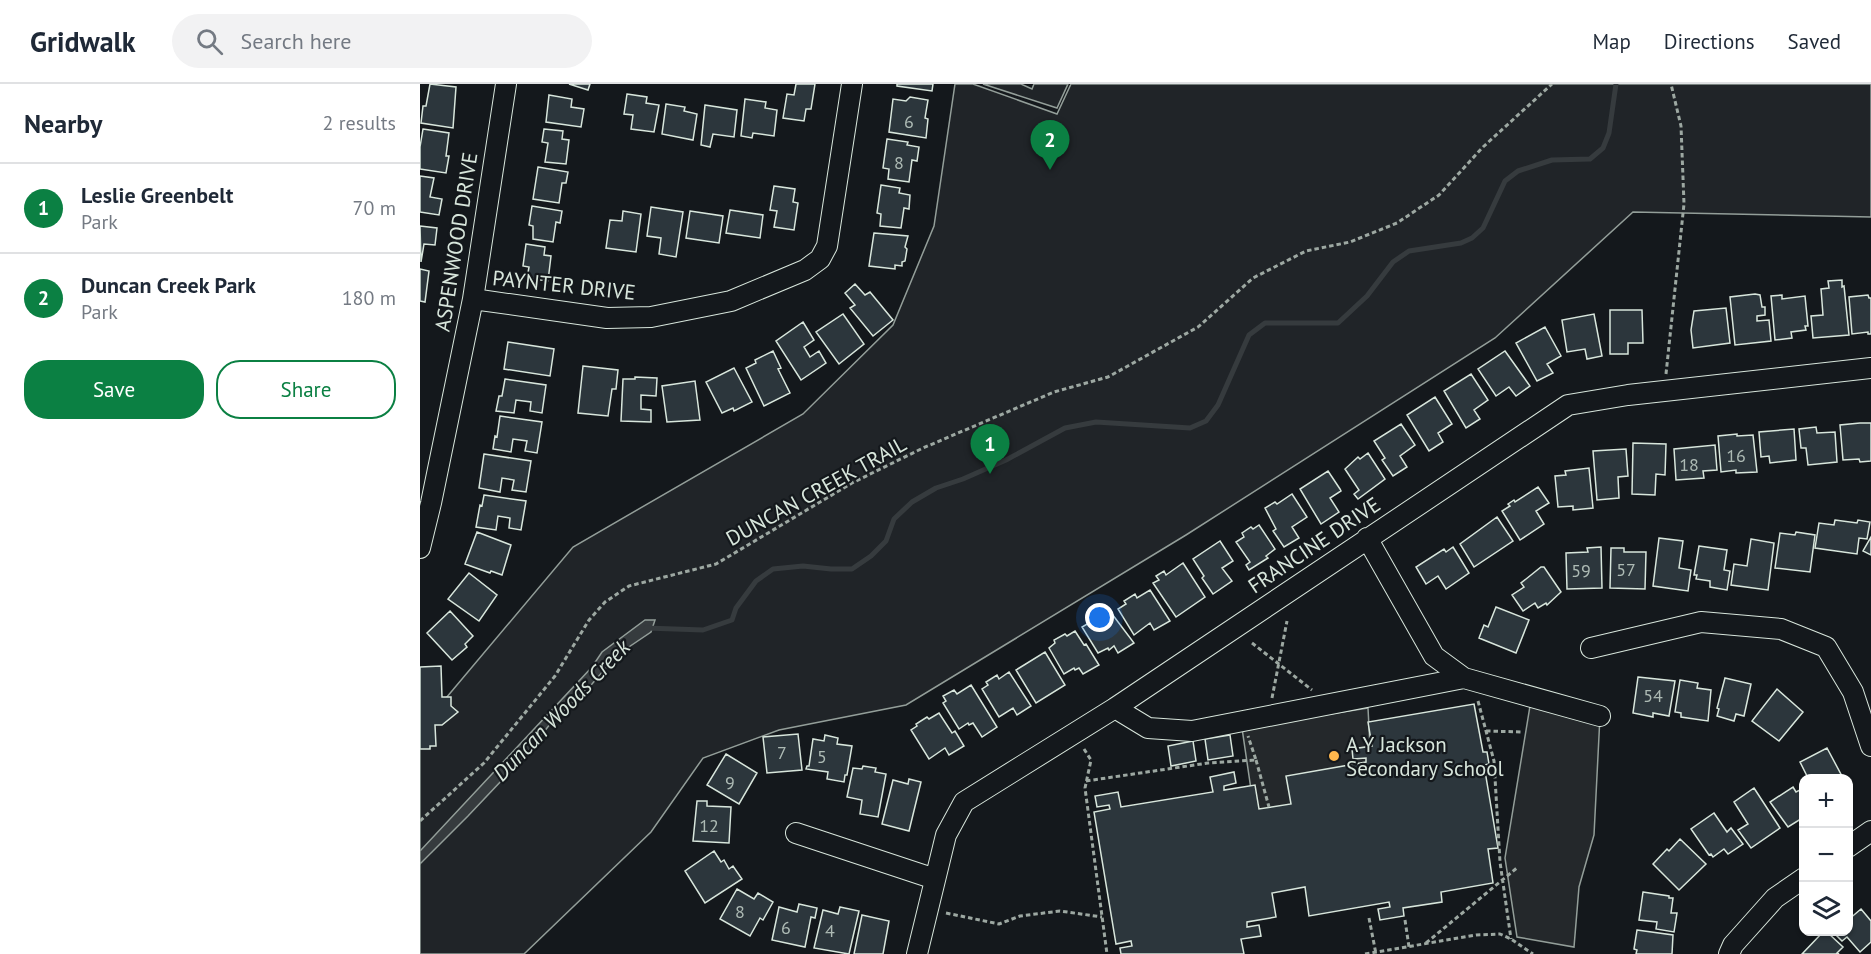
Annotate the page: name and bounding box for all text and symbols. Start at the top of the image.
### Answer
search box [172,14,592,68]
text: Gridwalk [30,23,136,60]
icon: search [193,25,226,58]
text: Search here [241,27,352,55]
text: Map [1592,28,1631,55]
text: Directions [1664,28,1755,55]
text: Saved [1788,28,1841,55]
text: Nearby [24,107,102,140]
text: 2 results [323,110,396,136]
house number: 6 [904,110,914,133]
pin: 2 [1030,120,1070,170]
street label: ASPENWOOD DRIVE [428,150,484,334]
house number: 8 [894,151,904,174]
text: Leslie Greenbelt [81,181,233,209]
text: 1 [38,195,49,221]
text: 70 m [353,195,396,221]
text: Park [81,209,118,235]
street label: PAYNTER DRIVE [491,264,637,306]
text: Duncan Creek Park [81,271,256,299]
text: 2 [38,285,49,311]
text: 180 m [342,285,396,311]
text: Park [81,299,118,325]
button: Save [24,360,204,419]
button: Share [216,360,396,419]
pin: 1 [970,424,1010,474]
street label: DUNCAN CREEK TRAIL [721,430,911,552]
house number: 16 [1726,444,1746,467]
house number: 18 [1679,453,1699,476]
street label: FRANCINE DRIVE [1243,491,1385,599]
house number: 57 [1616,558,1636,581]
house number: 59 [1571,559,1591,582]
your location [1085,603,1114,632]
water label: Duncan Woods Creek [486,633,636,787]
house number: 54 [1643,684,1663,707]
place label: A Y Jackson Secondary School [1346,731,1504,782]
house number: 7 [777,741,787,764]
house number: 5 [817,745,827,768]
marker: A Y Jackson Secondary School [1327,749,1341,763]
house number: 9 [725,771,735,794]
map controls [1799,774,1853,936]
button: + [1799,774,1853,828]
house number: 12 [699,814,719,837]
button: − [1799,828,1853,882]
button: layers [1799,882,1853,936]
house number: 8 [735,900,745,923]
house number: 6 [781,916,791,939]
house number: 4 [825,919,835,942]

